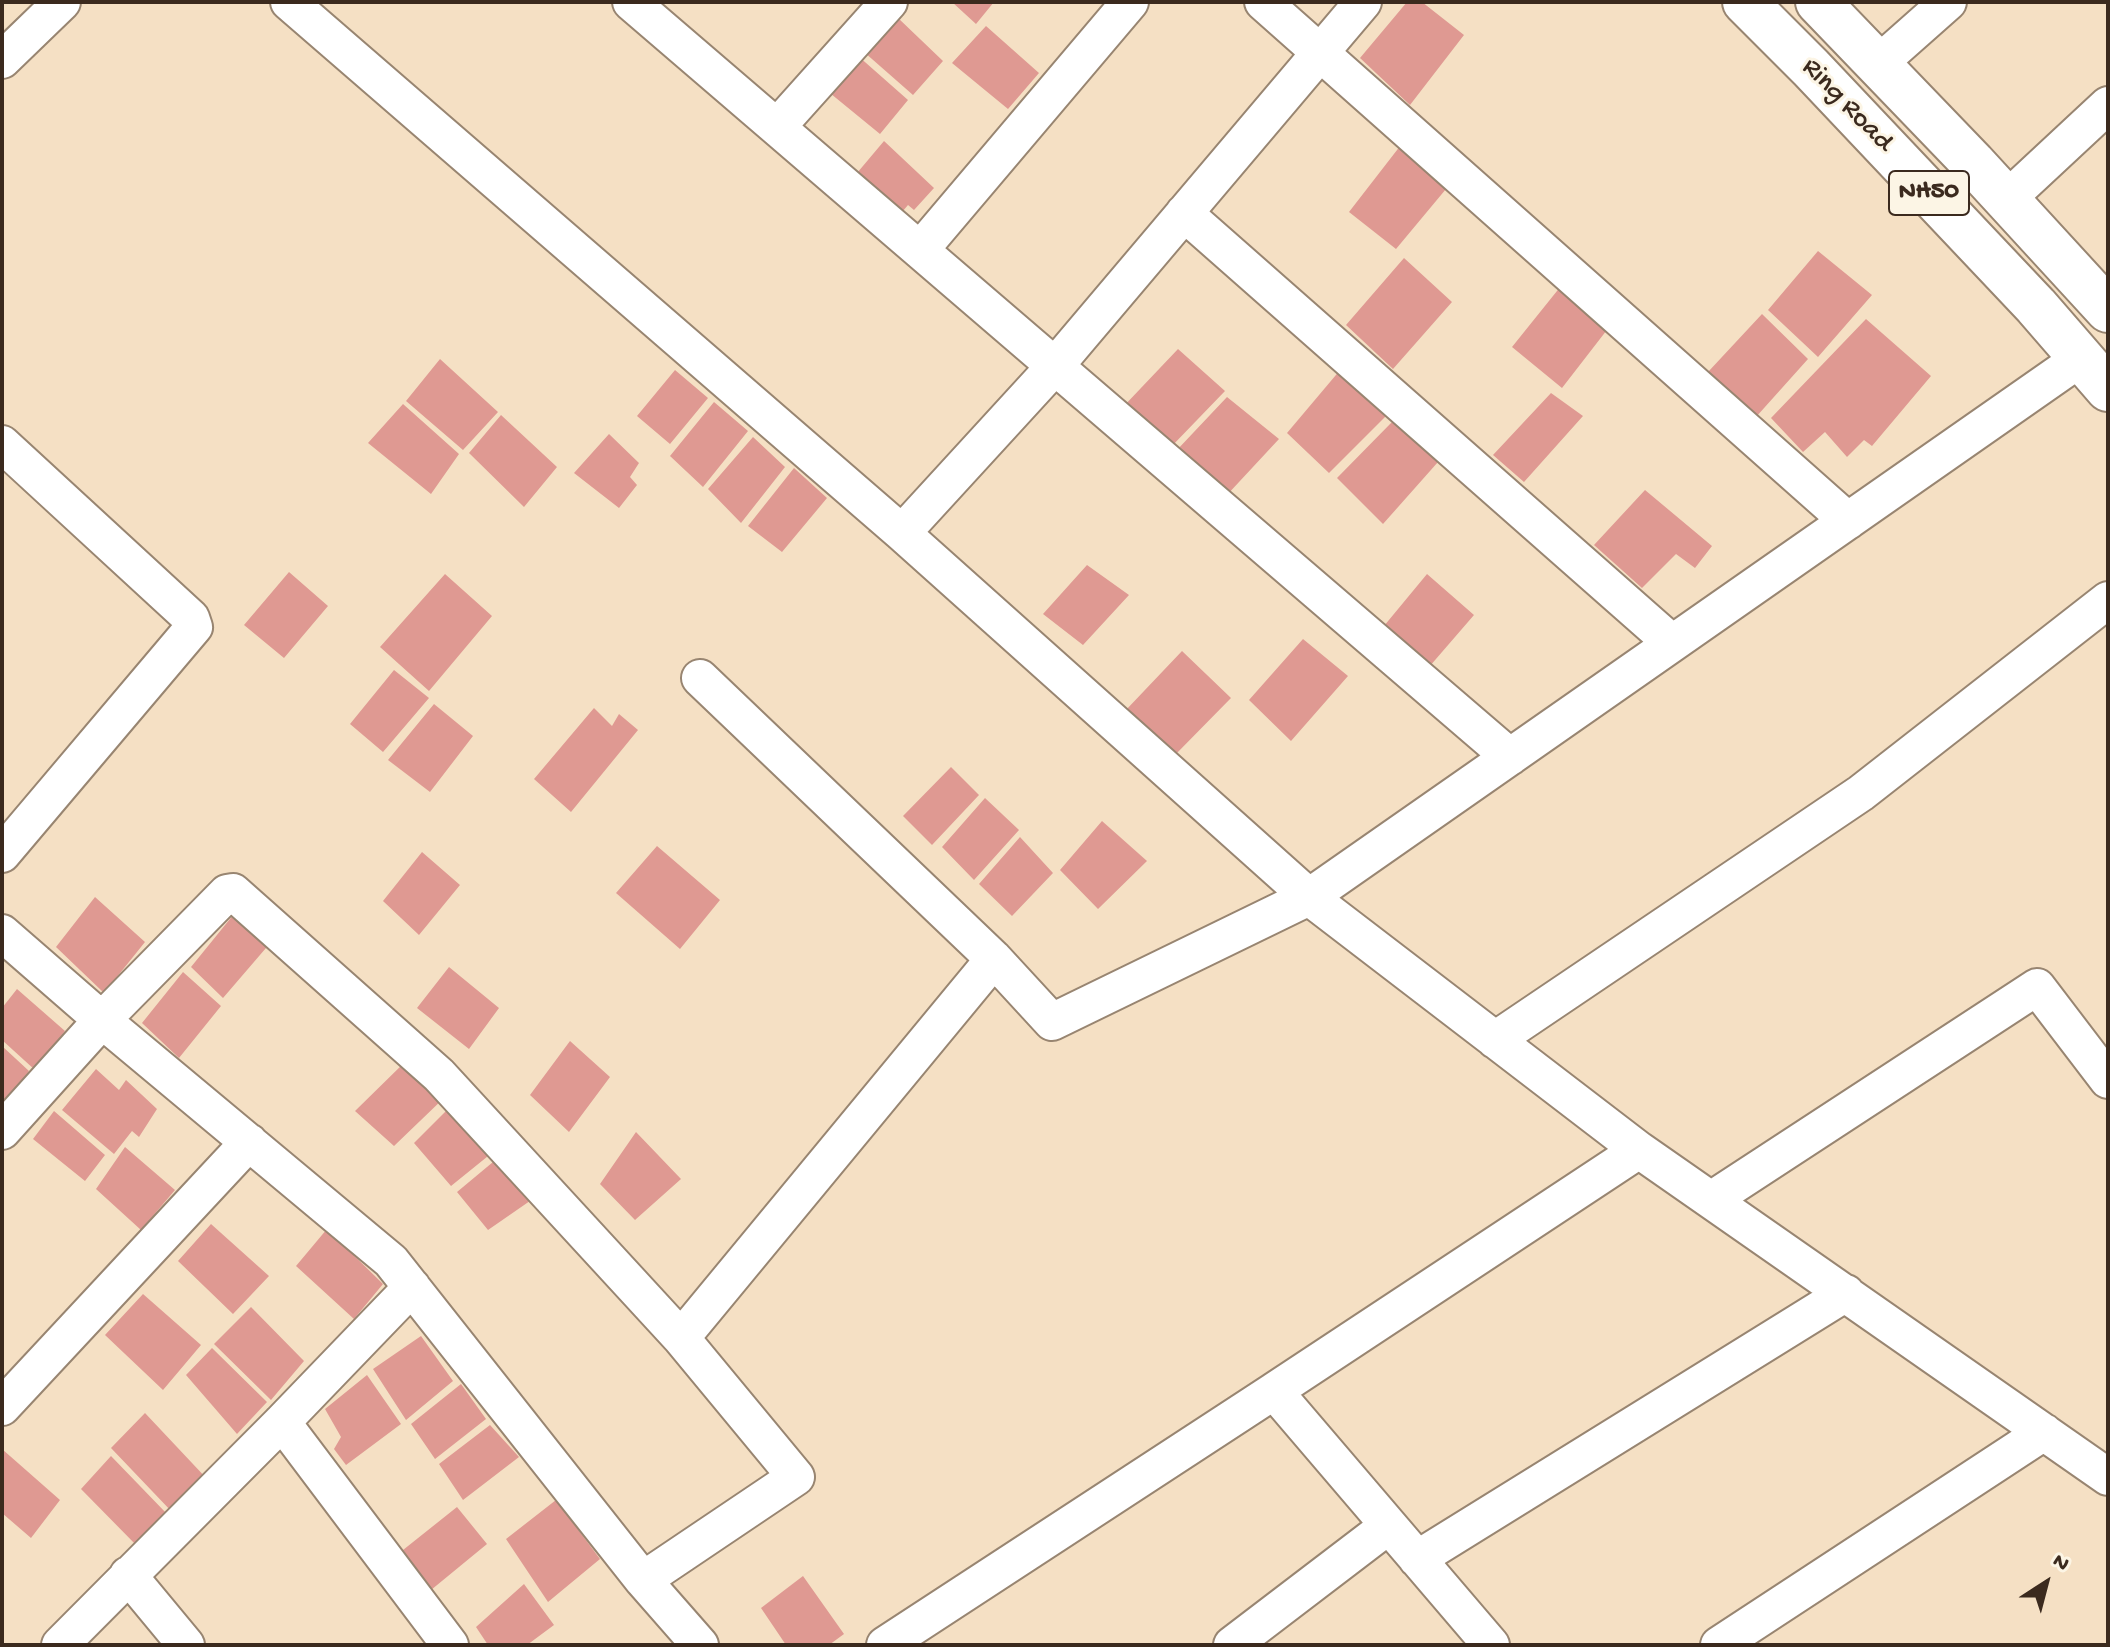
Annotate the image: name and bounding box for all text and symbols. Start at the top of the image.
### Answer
street label: Ring Road [1793,52,1899,160]
road number: NH50 [1889,171,1969,215]
north arrow [2006,1543,2086,1623]
text: N [2047,1549,2074,1578]

